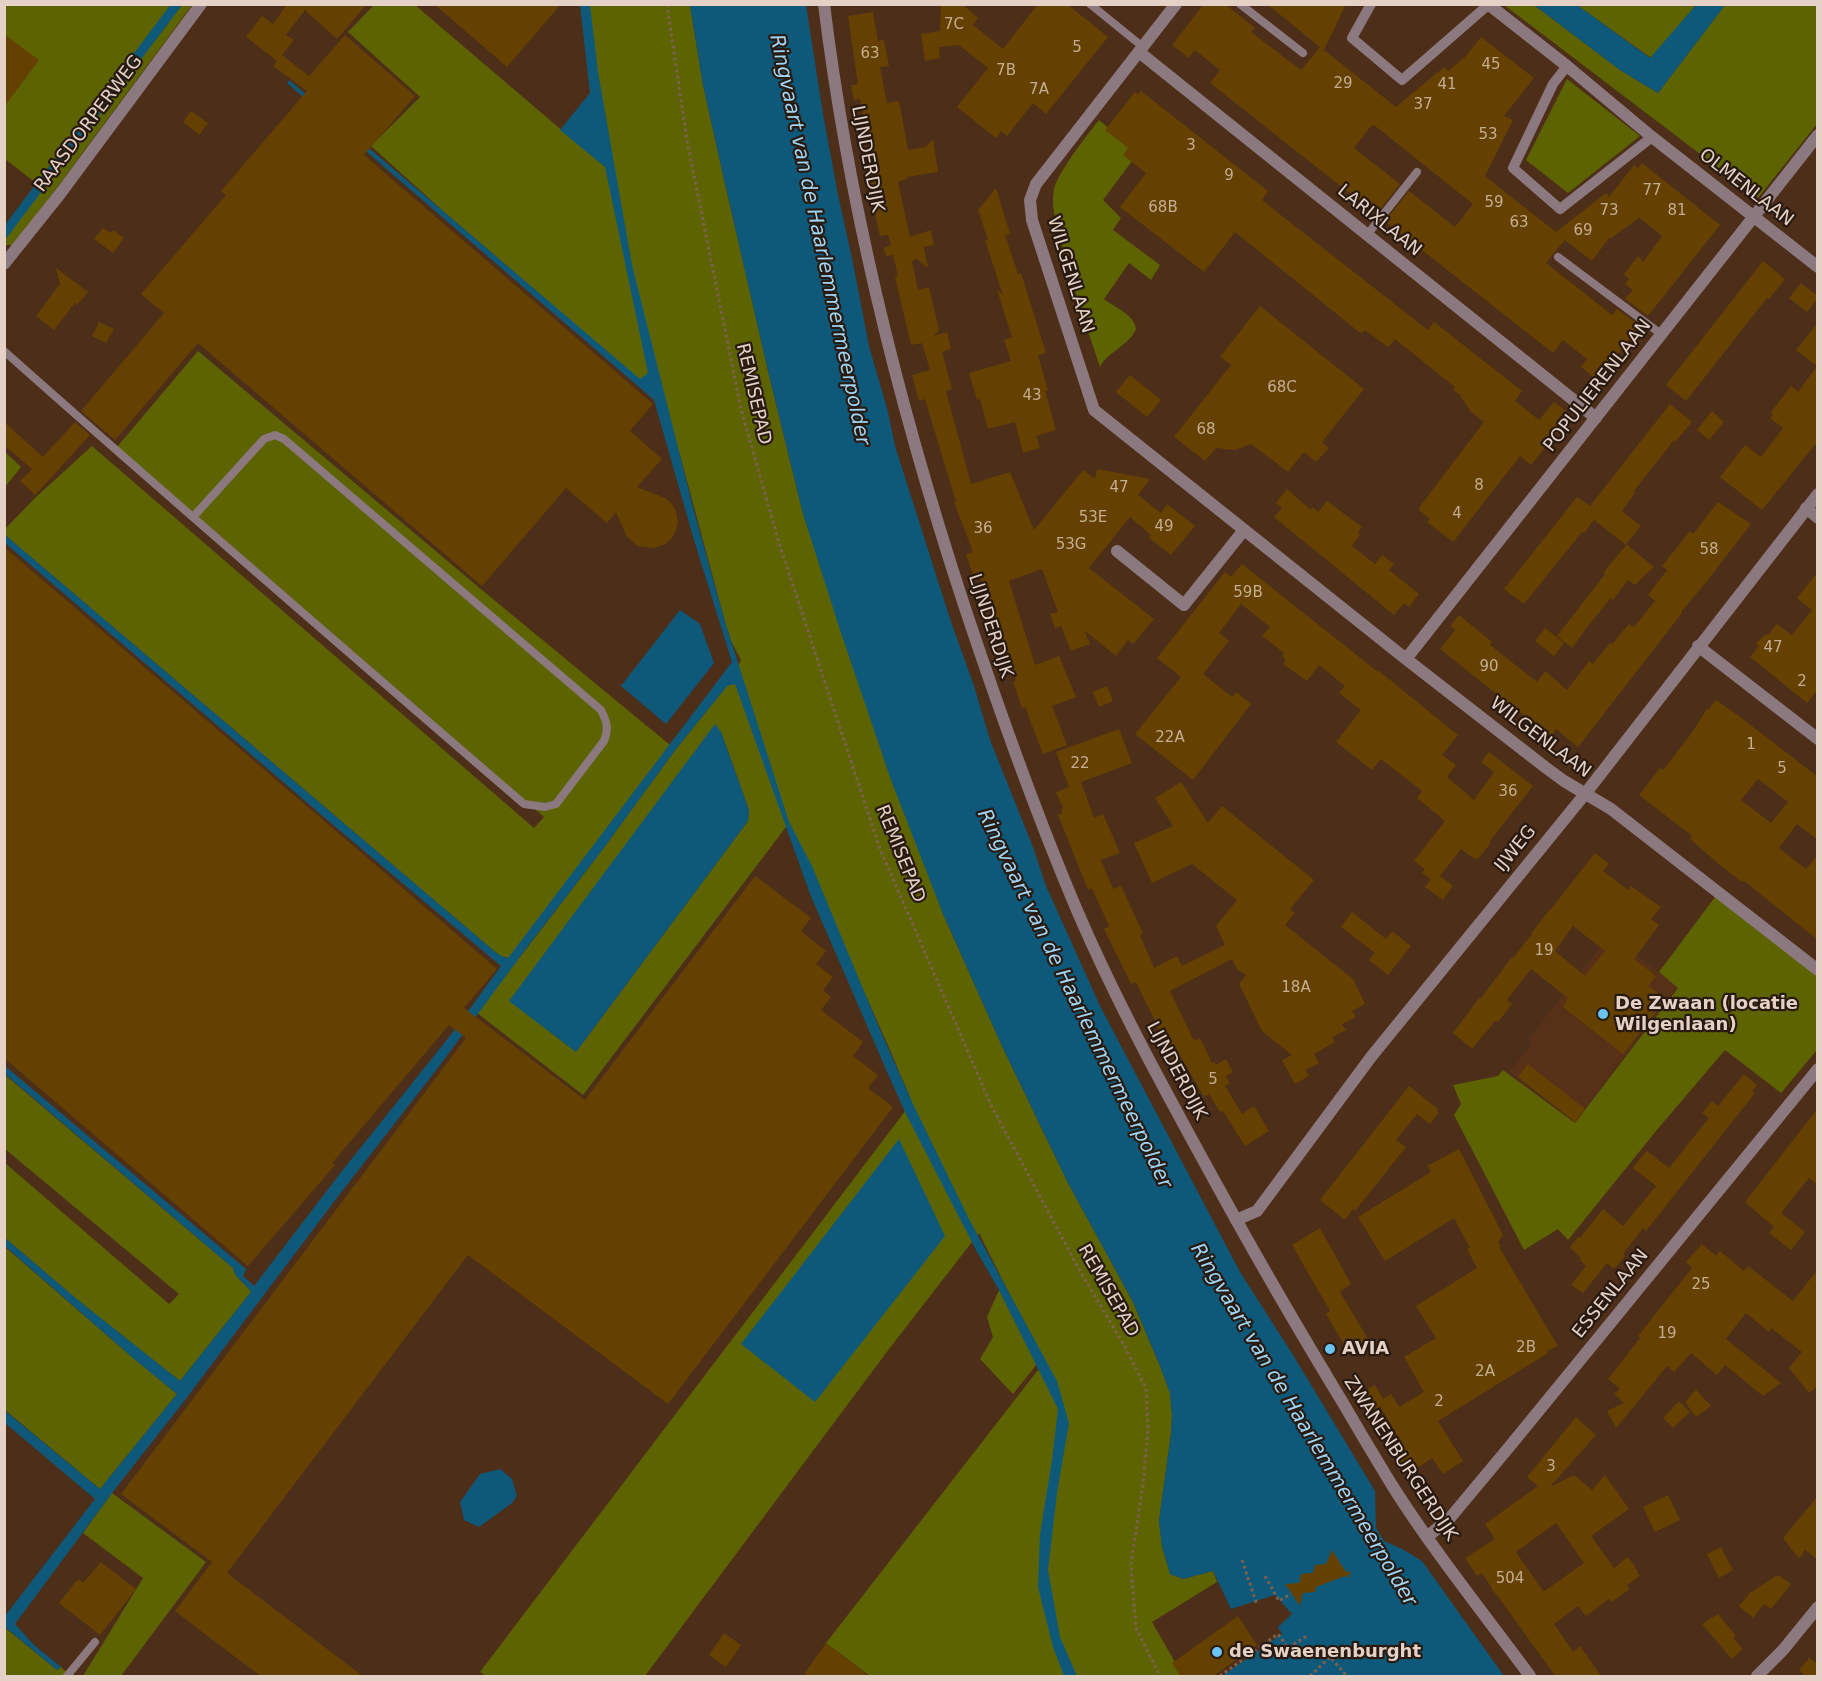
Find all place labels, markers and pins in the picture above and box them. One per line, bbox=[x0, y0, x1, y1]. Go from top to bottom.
place label: De Zwaan (locatie Wilgenlaan) bbox=[1615, 993, 1798, 1036]
marker: De Zwaan (locatie Wilgenlaan) bbox=[1596, 1007, 1610, 1021]
place label: AVIA bbox=[1342, 1338, 1389, 1360]
marker: AVIA bbox=[1323, 1342, 1337, 1356]
place label: de Swaenenburght bbox=[1229, 1641, 1421, 1663]
marker: de Swaenenburght bbox=[1210, 1645, 1224, 1659]

